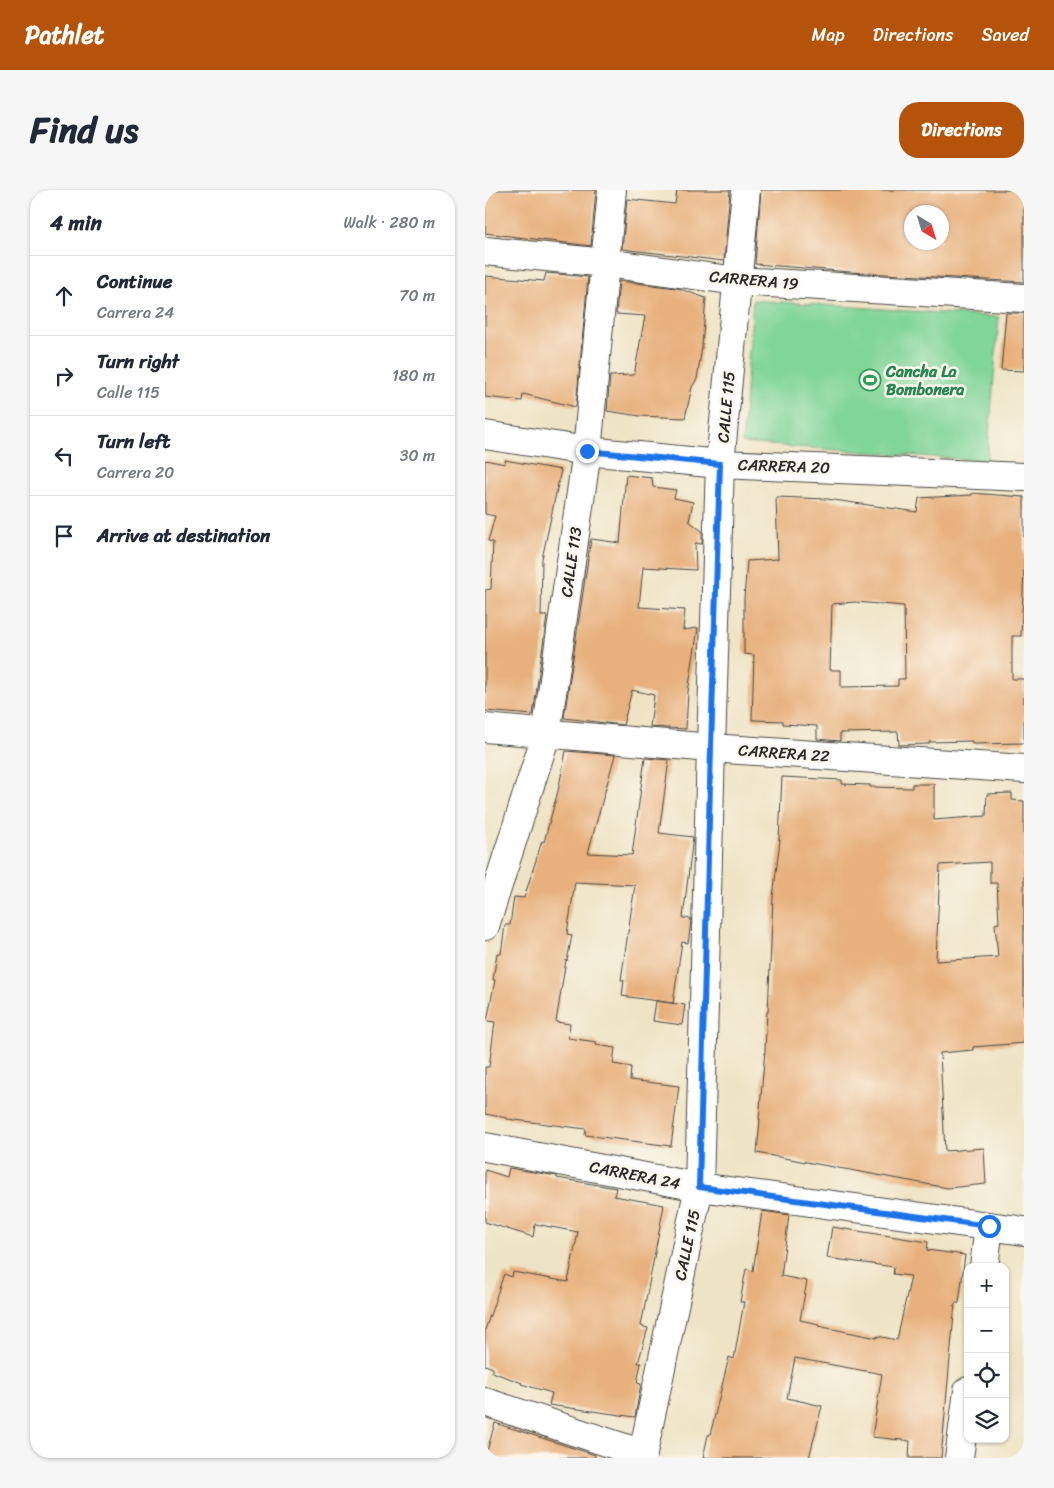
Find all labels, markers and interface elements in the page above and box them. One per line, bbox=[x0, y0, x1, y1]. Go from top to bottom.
text: Pathlet bbox=[25, 14, 104, 56]
text: Map bbox=[812, 19, 845, 51]
text: Directions bbox=[873, 19, 954, 51]
text: Saved bbox=[982, 19, 1029, 51]
text: Find us bbox=[30, 99, 138, 161]
button: Directions bbox=[899, 102, 1024, 158]
text: 4 min bbox=[50, 204, 102, 242]
north arrow bbox=[904, 205, 949, 250]
text: Walk · 280 m bbox=[344, 208, 435, 237]
street label: CARRERA 19 bbox=[708, 262, 800, 298]
text: Continue bbox=[97, 265, 173, 298]
text: 70 m bbox=[399, 281, 435, 310]
icon: ahead bbox=[50, 282, 78, 310]
text: Carrera 24 bbox=[97, 298, 174, 327]
text: Turn right bbox=[97, 345, 179, 378]
place label: Cancha La Bombonera bbox=[885, 357, 964, 404]
text: 180 m bbox=[392, 361, 435, 390]
icon: right bbox=[50, 362, 78, 390]
sports icon: Cancha La Bombonera bbox=[858, 368, 882, 392]
street label: CALLE 115 bbox=[708, 370, 744, 444]
text: Calle 115 bbox=[97, 378, 160, 407]
text: Turn left bbox=[97, 425, 170, 458]
route end bbox=[576, 440, 599, 463]
text: 30 m bbox=[400, 441, 435, 470]
icon: left bbox=[50, 442, 78, 470]
street label: CARRERA 20 bbox=[737, 450, 831, 482]
text: Carrera 20 bbox=[97, 458, 174, 487]
text: Arrive at destination bbox=[97, 519, 270, 552]
icon: arrive bbox=[50, 522, 78, 550]
street label: CALLE 113 bbox=[552, 525, 590, 599]
street label: CARRERA 22 bbox=[737, 735, 831, 771]
street label: CARRERA 24 bbox=[587, 1152, 683, 1198]
street label: CALLE 115 bbox=[665, 1207, 709, 1283]
route start bbox=[978, 1215, 1001, 1238]
map controls bbox=[964, 1263, 1009, 1443]
button: + bbox=[964, 1263, 1009, 1308]
button: − bbox=[964, 1308, 1009, 1353]
button: locate bbox=[964, 1353, 1009, 1398]
button: layers bbox=[964, 1398, 1009, 1443]

